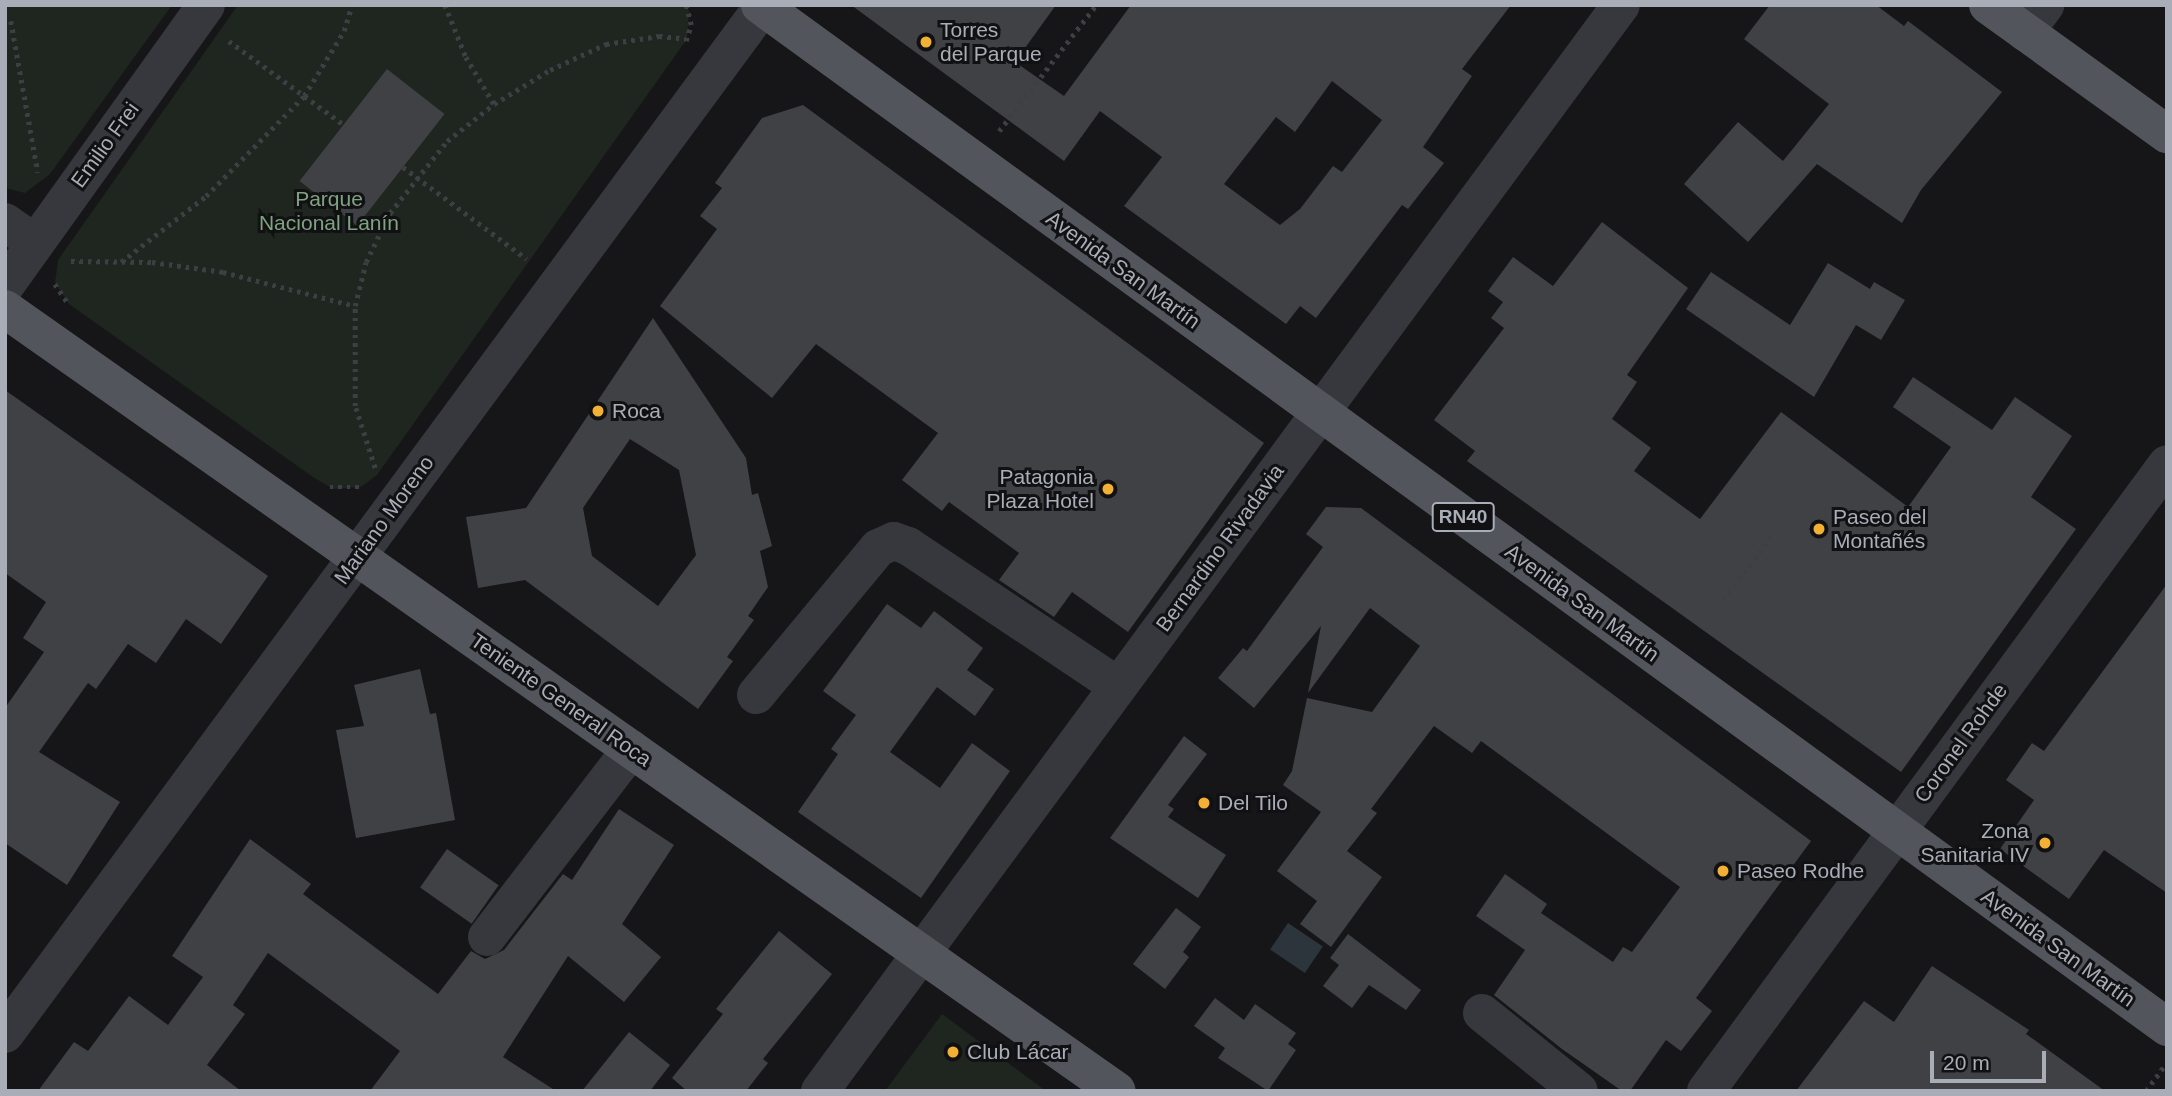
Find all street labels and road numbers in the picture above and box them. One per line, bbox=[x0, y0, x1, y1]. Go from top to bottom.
street label: Emilio Frei bbox=[66, 97, 144, 193]
street label: Avenida San Martín bbox=[1041, 206, 1205, 334]
street label: Mariano Moreno bbox=[329, 451, 439, 589]
street label: Bernardino Rivadavia bbox=[1151, 459, 1289, 637]
road number: RN40 bbox=[1432, 502, 1494, 532]
street label: Avenida San Martín bbox=[1500, 539, 1664, 667]
street label: Teniente General Roca bbox=[466, 628, 656, 772]
street label: Coronel Rohde bbox=[1909, 678, 2013, 808]
street label: Avenida San Martín bbox=[1976, 884, 2140, 1012]

